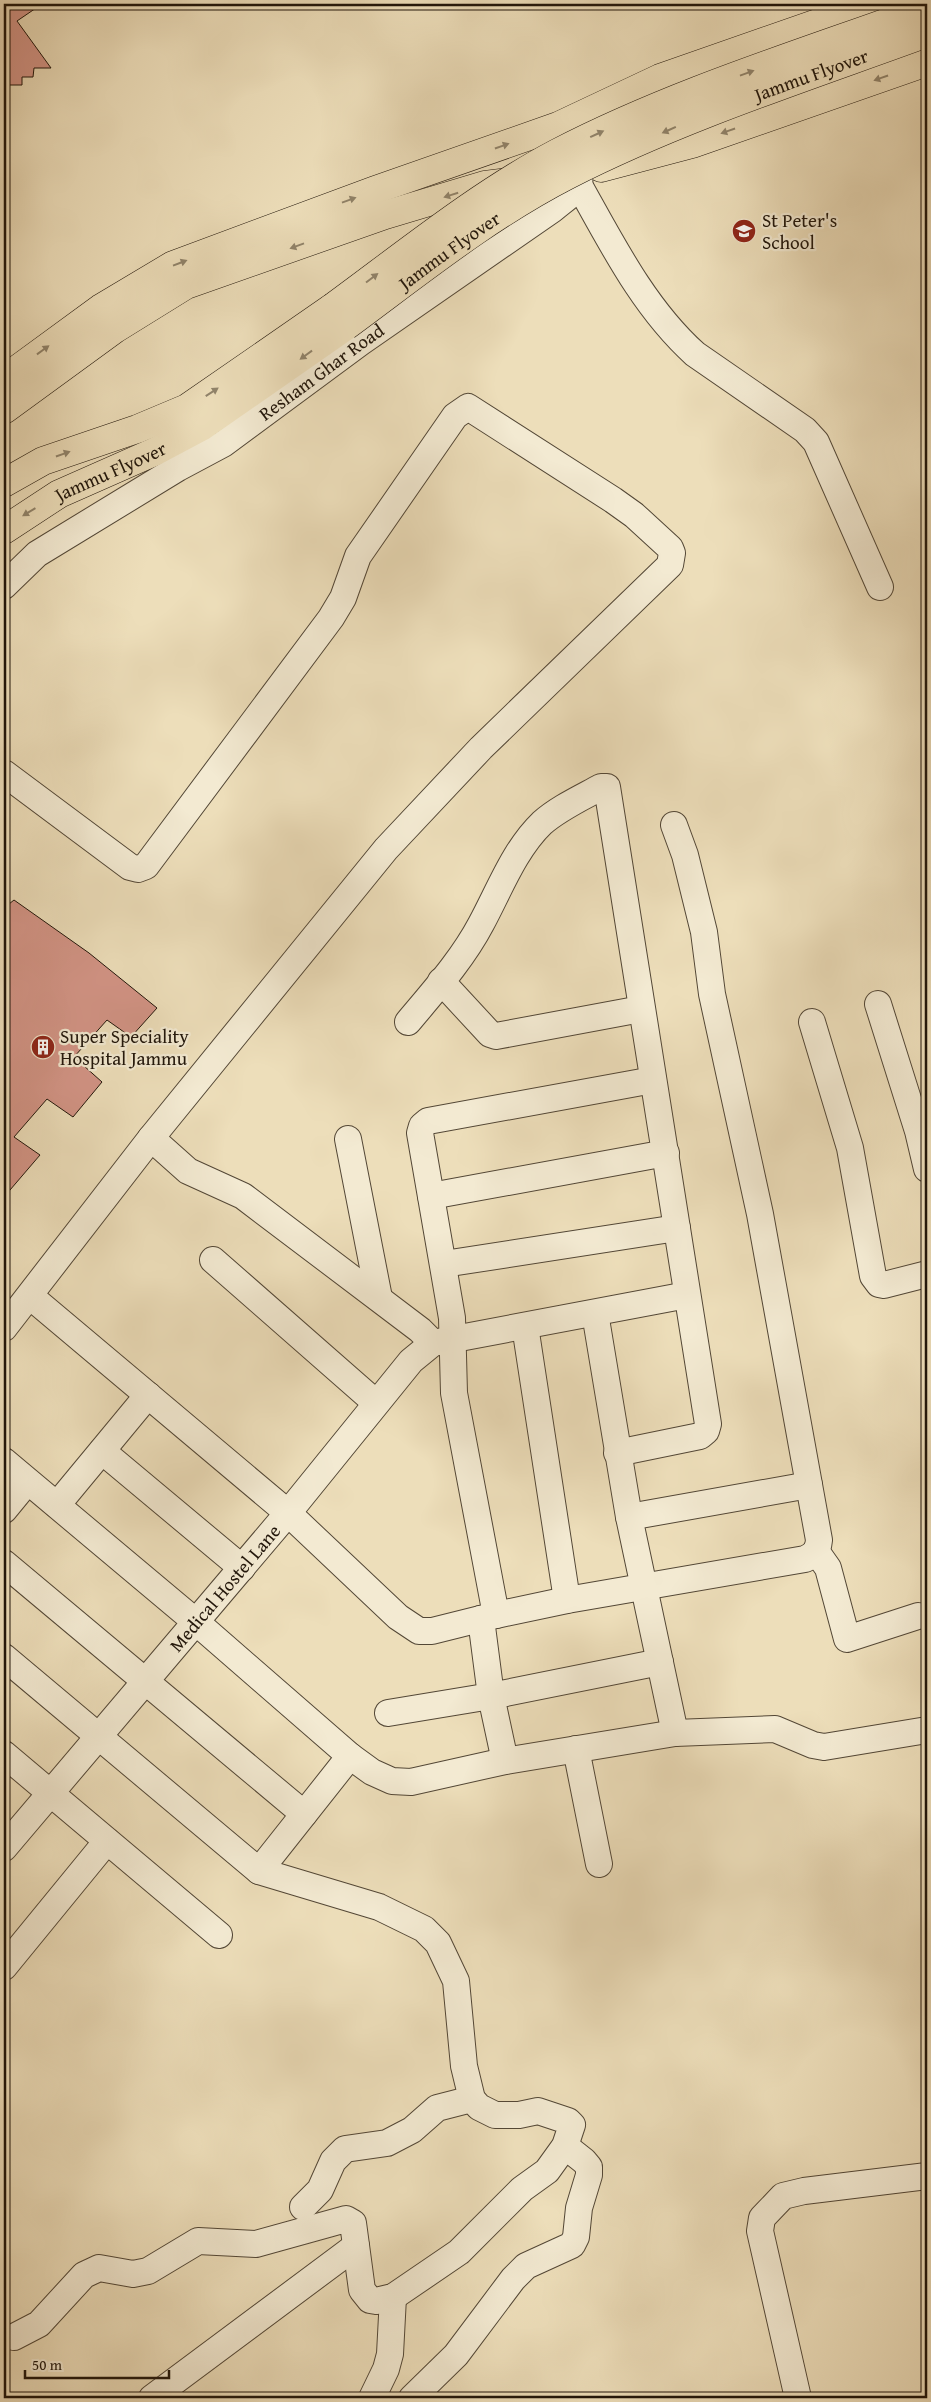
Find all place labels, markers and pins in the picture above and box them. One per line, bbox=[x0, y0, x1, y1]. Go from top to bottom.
place label: St Peter's School bbox=[762, 206, 837, 256]
school or university icon: St Peter's School bbox=[731, 218, 757, 244]
place label: Super Speciality Hospital Jammu bbox=[60, 1022, 189, 1072]
building icon: Super Speciality Hospital Jammu bbox=[30, 1034, 56, 1060]

